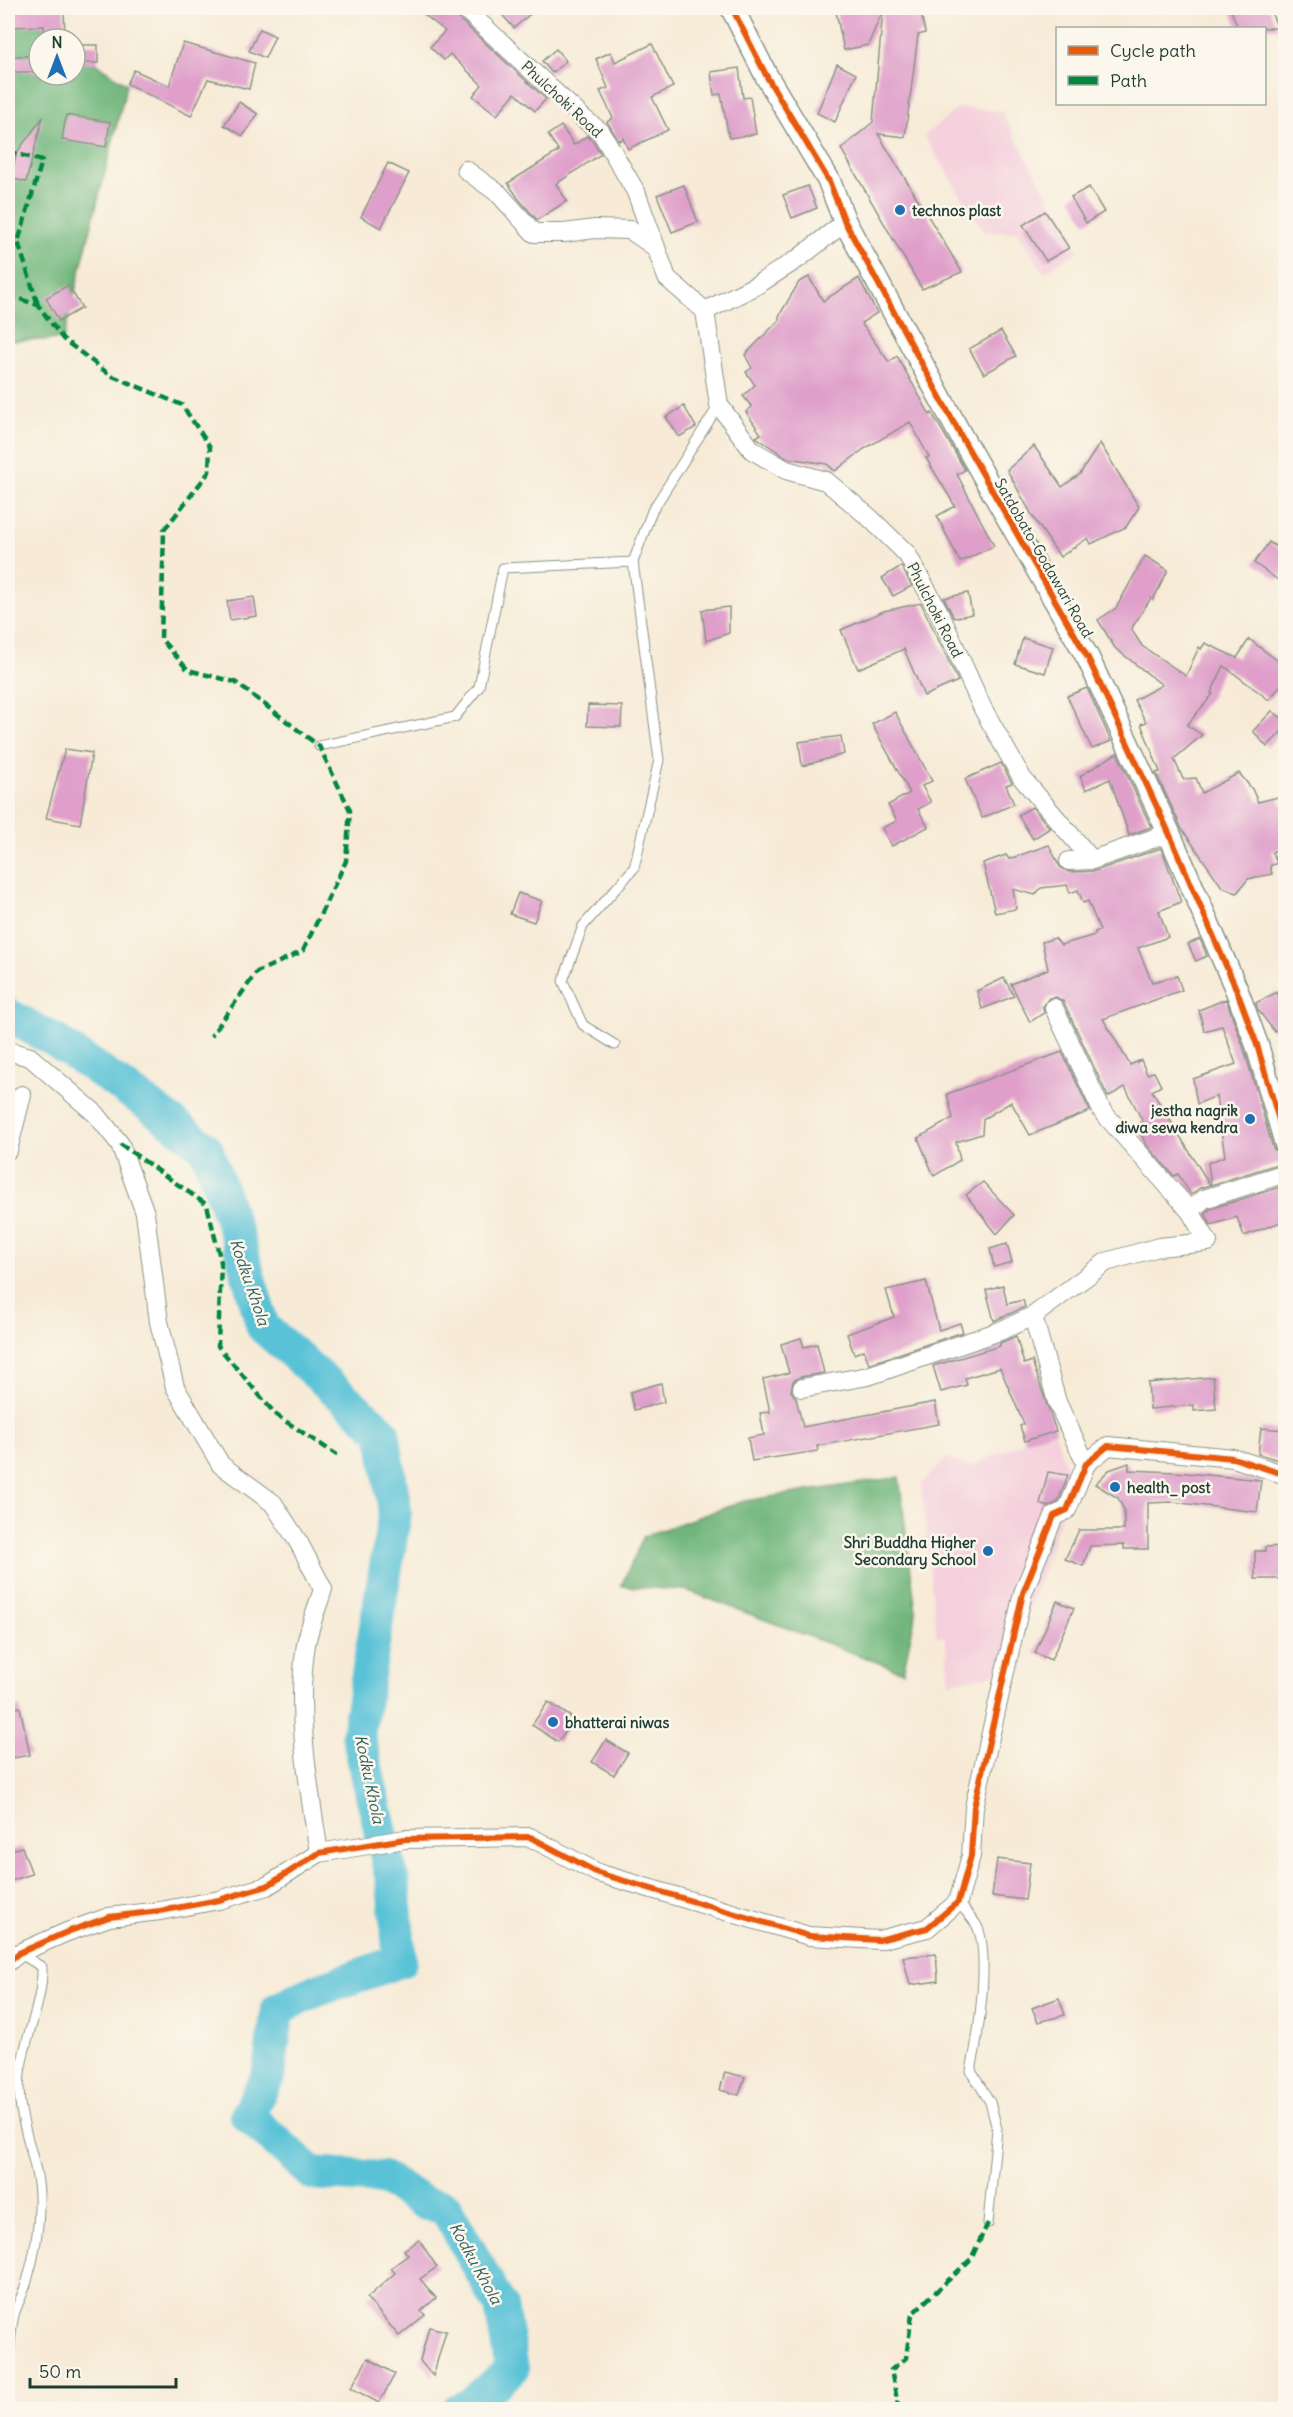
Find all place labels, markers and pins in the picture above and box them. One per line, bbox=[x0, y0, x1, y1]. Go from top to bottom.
place label: technos plast bbox=[912, 201, 1002, 221]
marker: technos plast bbox=[893, 203, 907, 217]
place label: jestha nagrik diwa sewa kendra bbox=[1115, 1101, 1238, 1137]
marker: jestha nagrik diwa sewa kendra bbox=[1243, 1112, 1257, 1126]
place label: health_ post bbox=[1127, 1478, 1211, 1498]
marker: health_ post bbox=[1108, 1480, 1122, 1494]
place label: Shri Buddha Higher Secondary School bbox=[844, 1533, 977, 1570]
marker: Shri Buddha Higher Secondary School bbox=[981, 1544, 995, 1558]
place label: bhatterai niwas bbox=[565, 1713, 669, 1732]
marker: bhatterai niwas bbox=[546, 1715, 560, 1729]

